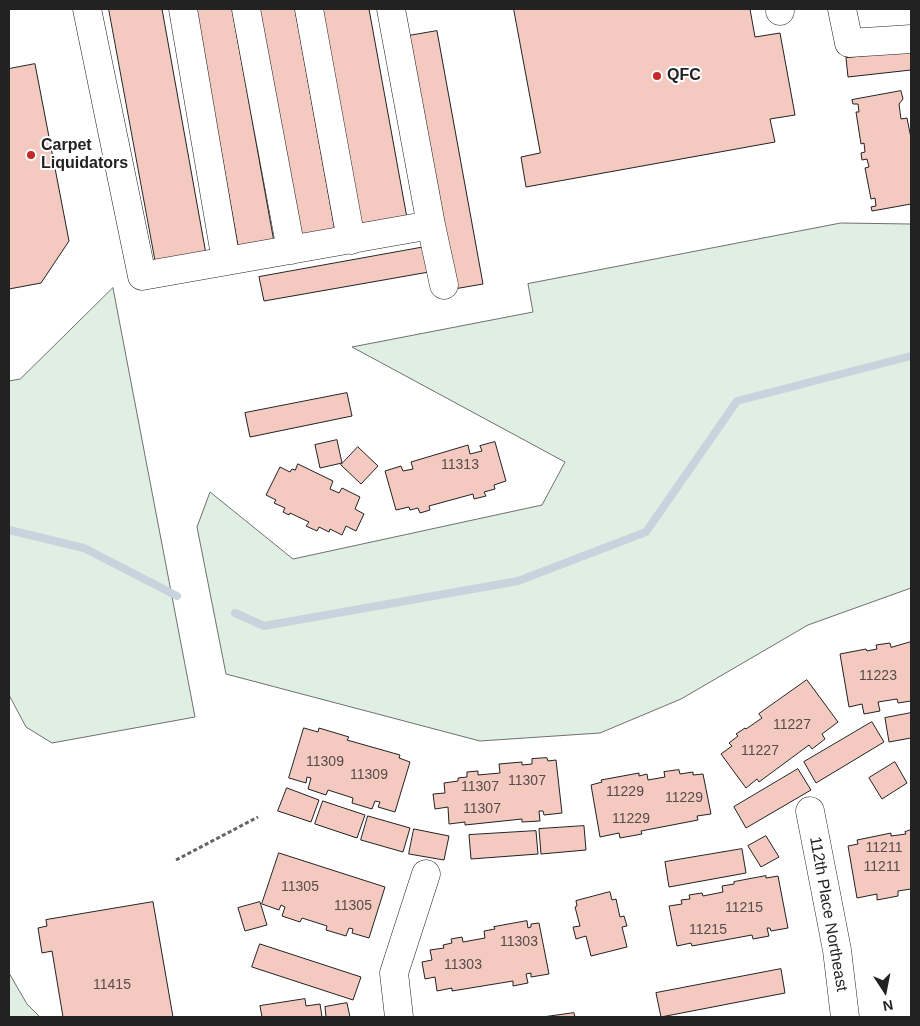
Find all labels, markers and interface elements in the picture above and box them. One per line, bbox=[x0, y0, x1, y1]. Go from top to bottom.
place label: QFC bbox=[667, 66, 701, 86]
marker: QFC bbox=[651, 70, 663, 82]
place label: Carpet Liquidators bbox=[41, 136, 128, 174]
marker: Carpet Liquidators bbox=[25, 149, 37, 161]
house number: 11313 bbox=[441, 457, 479, 473]
house number: 11223 bbox=[859, 668, 897, 684]
house number: 11227 bbox=[773, 717, 811, 733]
house number: 11227 bbox=[741, 743, 779, 759]
house number: 11309 bbox=[306, 754, 344, 770]
house number: 11309 bbox=[350, 767, 388, 783]
house number: 11307 bbox=[508, 773, 546, 789]
house number: 11307 bbox=[461, 779, 499, 795]
house number: 11229 bbox=[606, 784, 644, 800]
house number: 11229 bbox=[665, 790, 703, 806]
house number: 11307 bbox=[463, 801, 501, 817]
house number: 11229 bbox=[612, 811, 650, 827]
street label: 112th Place Northeast bbox=[805, 835, 851, 993]
house number: 11211 bbox=[866, 840, 902, 856]
house number: 11211 bbox=[864, 859, 900, 875]
house number: 11305 bbox=[281, 879, 319, 895]
house number: 11305 bbox=[334, 898, 372, 914]
house number: 11215 bbox=[725, 900, 763, 916]
house number: 11215 bbox=[689, 922, 727, 938]
house number: 11303 bbox=[500, 934, 538, 950]
house number: 11303 bbox=[444, 957, 482, 973]
north arrow bbox=[860, 966, 910, 1016]
house number: 11415 bbox=[93, 977, 131, 993]
text: N bbox=[881, 997, 894, 1015]

